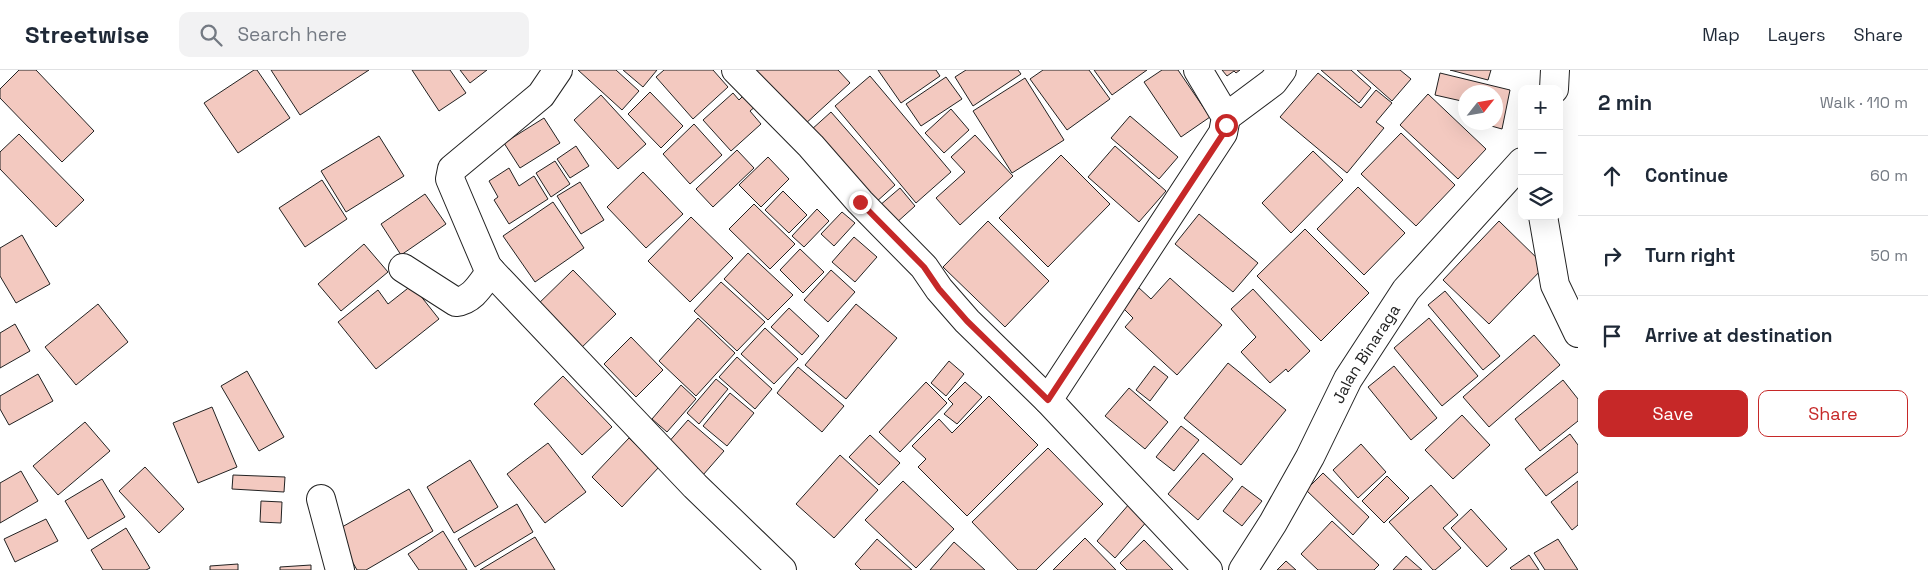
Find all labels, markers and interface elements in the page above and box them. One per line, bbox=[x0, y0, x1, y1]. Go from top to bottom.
search box bbox=[179, 12, 529, 57]
text: Streetwise bbox=[25, 19, 149, 50]
icon: search bbox=[197, 21, 225, 49]
text: Search here bbox=[237, 22, 347, 47]
text: Map bbox=[1702, 23, 1740, 46]
text: Layers bbox=[1768, 23, 1825, 46]
text: Share bbox=[1853, 23, 1903, 46]
north arrow bbox=[1458, 85, 1503, 130]
map controls bbox=[1518, 85, 1563, 220]
button: + bbox=[1518, 85, 1563, 130]
text: 2 min bbox=[1598, 89, 1652, 116]
text: Walk · 110 m bbox=[1820, 92, 1908, 113]
route start bbox=[1215, 114, 1238, 137]
button: − bbox=[1518, 130, 1563, 175]
icon: ahead bbox=[1598, 162, 1626, 190]
text: Continue bbox=[1645, 163, 1728, 188]
text: 60 m bbox=[1870, 165, 1908, 186]
button: layers bbox=[1518, 175, 1563, 220]
route end bbox=[849, 191, 872, 214]
icon: right bbox=[1598, 242, 1626, 270]
text: Turn right bbox=[1645, 243, 1735, 268]
text: 50 m bbox=[1870, 245, 1908, 266]
street label: Jalan Binaraga bbox=[1327, 300, 1405, 407]
icon: arrive bbox=[1598, 322, 1626, 350]
text: Arrive at destination bbox=[1645, 323, 1833, 348]
button: Save bbox=[1598, 390, 1748, 437]
button: Share bbox=[1758, 390, 1908, 437]

